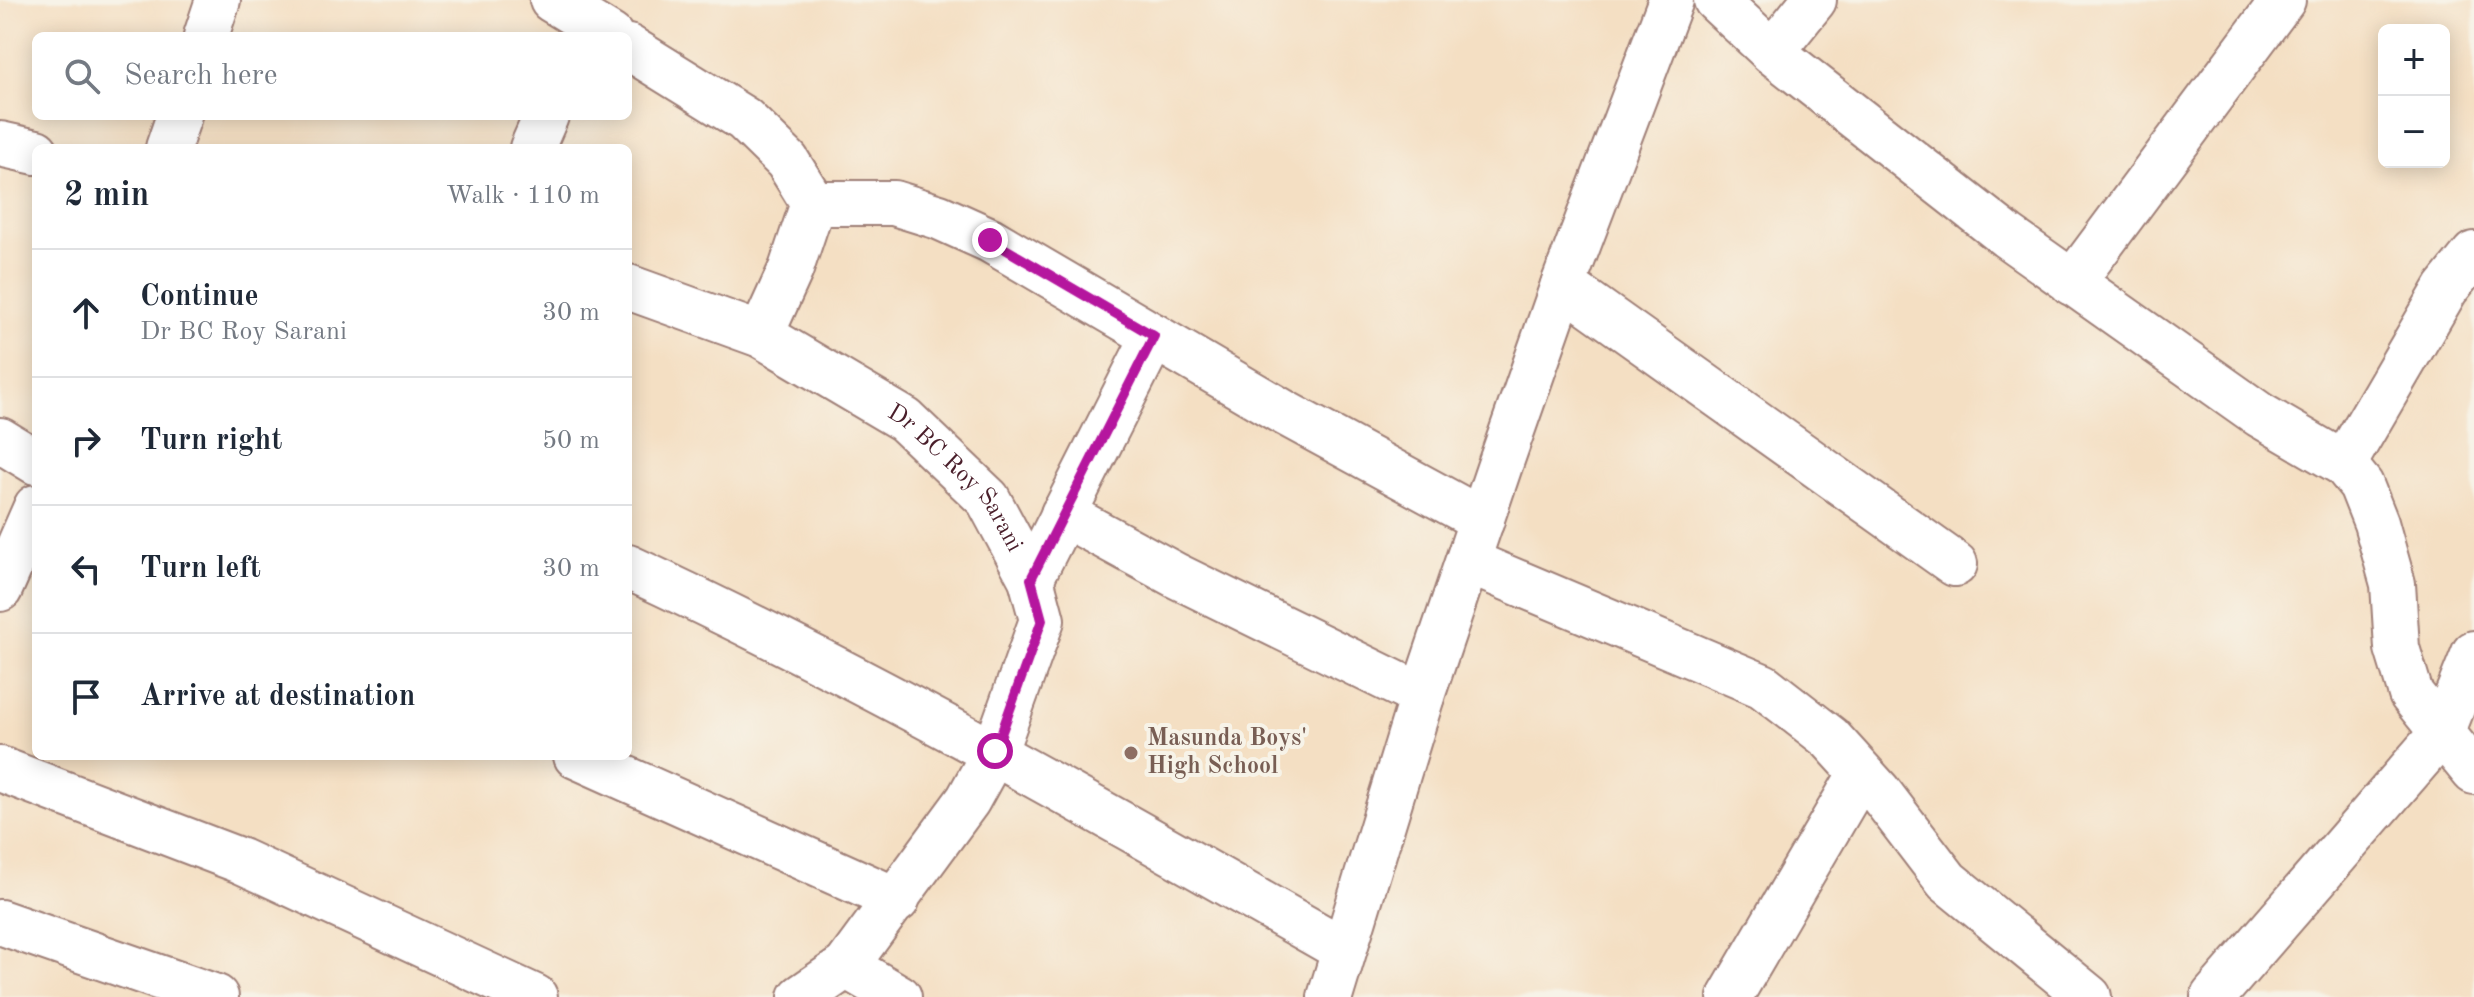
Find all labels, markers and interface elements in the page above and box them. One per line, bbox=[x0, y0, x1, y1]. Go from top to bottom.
map controls bbox=[2378, 24, 2450, 168]
button: + bbox=[2378, 24, 2450, 96]
search box bbox=[32, 32, 632, 120]
icon: search bbox=[60, 54, 104, 98]
text: Search here bbox=[124, 61, 278, 91]
button: − bbox=[2378, 96, 2450, 168]
text: 2 min bbox=[64, 179, 149, 213]
text: Walk · 110 m bbox=[446, 183, 600, 209]
route end bbox=[972, 222, 1008, 258]
text: Continue bbox=[140, 282, 259, 312]
icon: ahead bbox=[64, 291, 108, 335]
text: 30 m bbox=[542, 300, 600, 326]
text: Dr BC Roy Sarani bbox=[140, 319, 347, 345]
street label: Dr BC Roy Sarani bbox=[883, 400, 1026, 556]
icon: right bbox=[64, 419, 108, 463]
text: Turn right bbox=[140, 426, 282, 456]
text: 50 m bbox=[542, 428, 600, 454]
icon: left bbox=[64, 547, 108, 591]
text: Turn left bbox=[140, 554, 261, 584]
text: 30 m bbox=[542, 556, 600, 582]
icon: arrive bbox=[64, 675, 108, 719]
text: Arrive at destination bbox=[140, 682, 415, 712]
place label: Masunda Boys' High School bbox=[1147, 727, 1307, 779]
route start bbox=[977, 733, 1013, 769]
marker: Masunda Boys' High School bbox=[1122, 744, 1140, 762]

